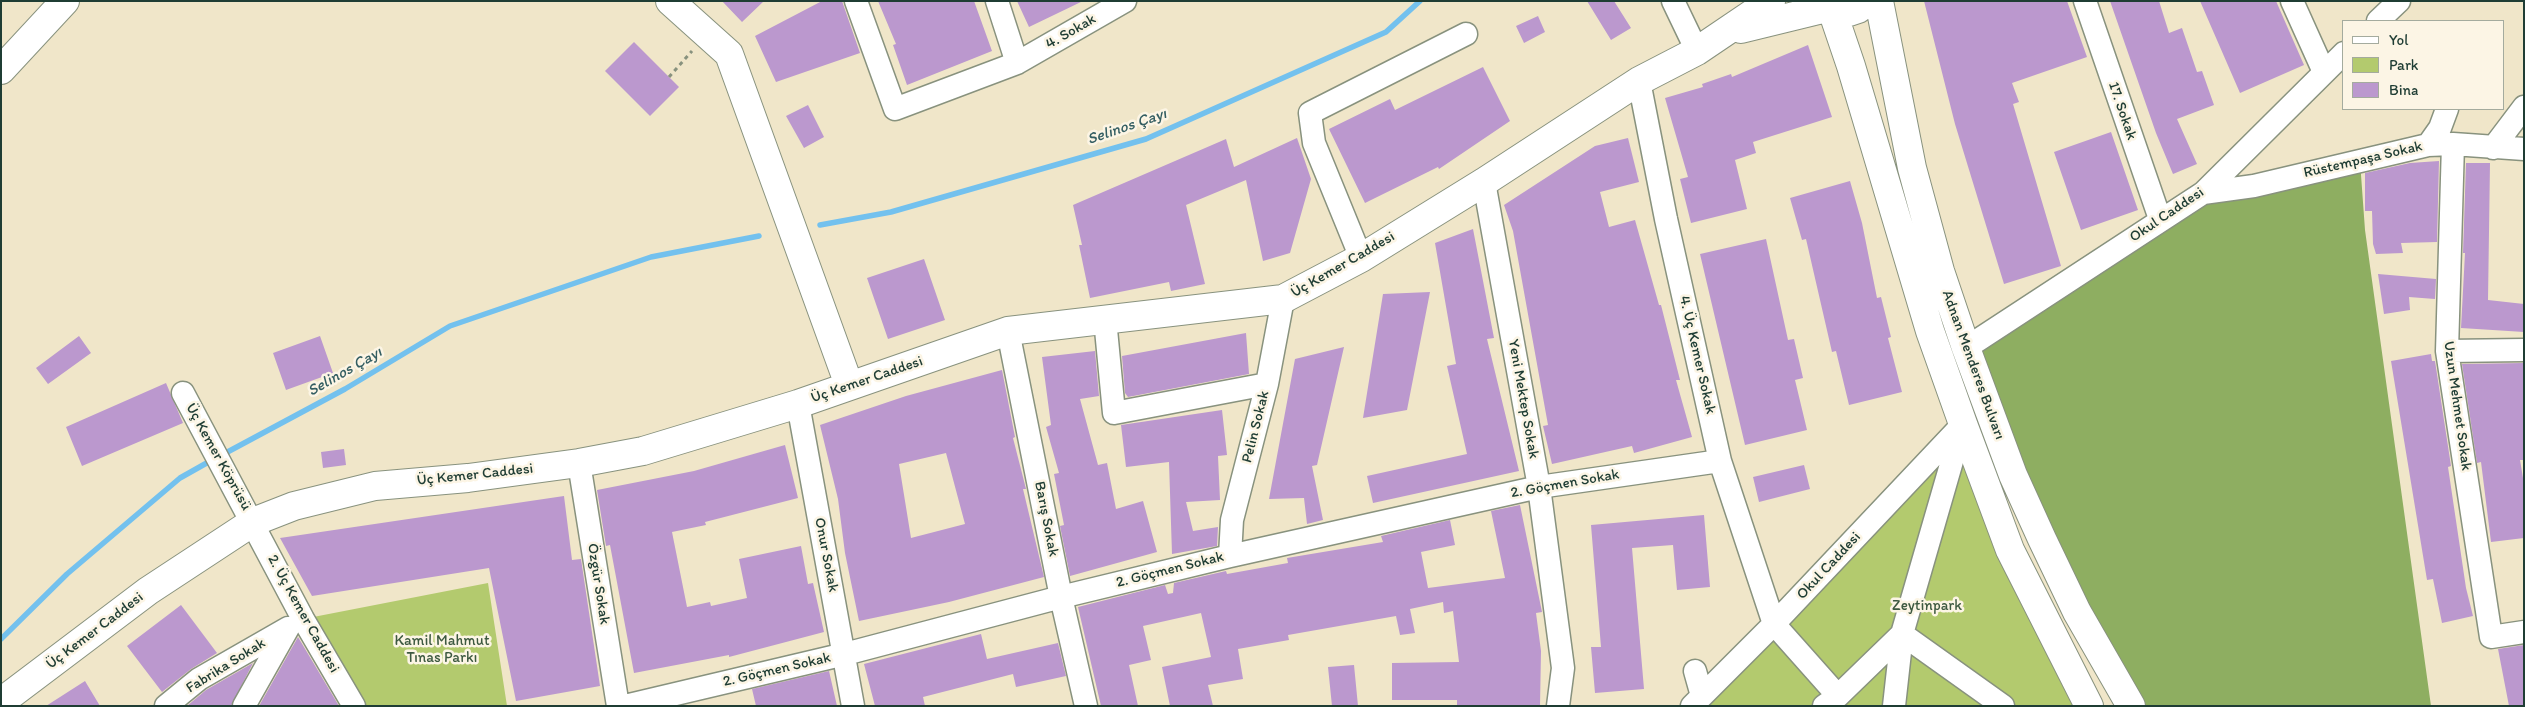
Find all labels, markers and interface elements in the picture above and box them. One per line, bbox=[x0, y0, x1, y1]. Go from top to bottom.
street label: 4. Sokak bbox=[1043, 10, 1099, 54]
legend bbox=[2342, 20, 2505, 110]
text: Yol bbox=[2389, 31, 2408, 49]
text: Park bbox=[2389, 56, 2419, 74]
street label: 17. Sokak bbox=[2104, 80, 2140, 142]
text: Bina bbox=[2389, 81, 2418, 99]
water label: Selinos Çayı bbox=[1085, 104, 1169, 150]
street label: Rüstempaşa Sokak bbox=[2302, 138, 2424, 182]
street label: Okul Caddesi bbox=[2126, 183, 2208, 247]
street label: Üç Kemer Caddesi bbox=[1288, 228, 1398, 302]
street label: Adnan Menderes Bulvarı bbox=[1938, 288, 2008, 442]
street label: 4. Üç Kemer Sokak bbox=[1675, 294, 1719, 416]
street label: Yeni Mektep Sokak bbox=[1504, 338, 1542, 460]
street label: Uzun Mehmet Sokak bbox=[2439, 340, 2475, 472]
water label: Selinos Çayı bbox=[304, 343, 386, 401]
street label: Üç Kemer Caddesi bbox=[809, 352, 925, 408]
street label: Pelin Sokak bbox=[1238, 389, 1274, 465]
street label: Üç Kemer Köprüsü bbox=[181, 400, 255, 514]
street label: Üç Kemer Caddesi bbox=[416, 460, 534, 490]
street label: 2. Göçmen Sokak bbox=[1509, 466, 1621, 502]
street label: Barış Sokak bbox=[1030, 480, 1062, 558]
street label: Onur Sokak bbox=[810, 516, 842, 594]
street label: Okul Caddesi bbox=[1793, 528, 1865, 604]
street label: Özgür Sokak bbox=[583, 542, 613, 626]
street label: 2. Göçmen Sokak bbox=[1114, 548, 1226, 592]
street label: 2. Üç Kemer Caddesi bbox=[263, 552, 343, 676]
street label: Üç Kemer Caddesi bbox=[43, 589, 147, 673]
park label: Zeytinpark bbox=[1892, 597, 1962, 615]
park label: Kamil Mahmut Tınas Parkı bbox=[394, 632, 490, 667]
street label: Fabrika Sokak bbox=[183, 634, 269, 698]
street label: 2. Göçmen Sokak bbox=[721, 649, 833, 691]

